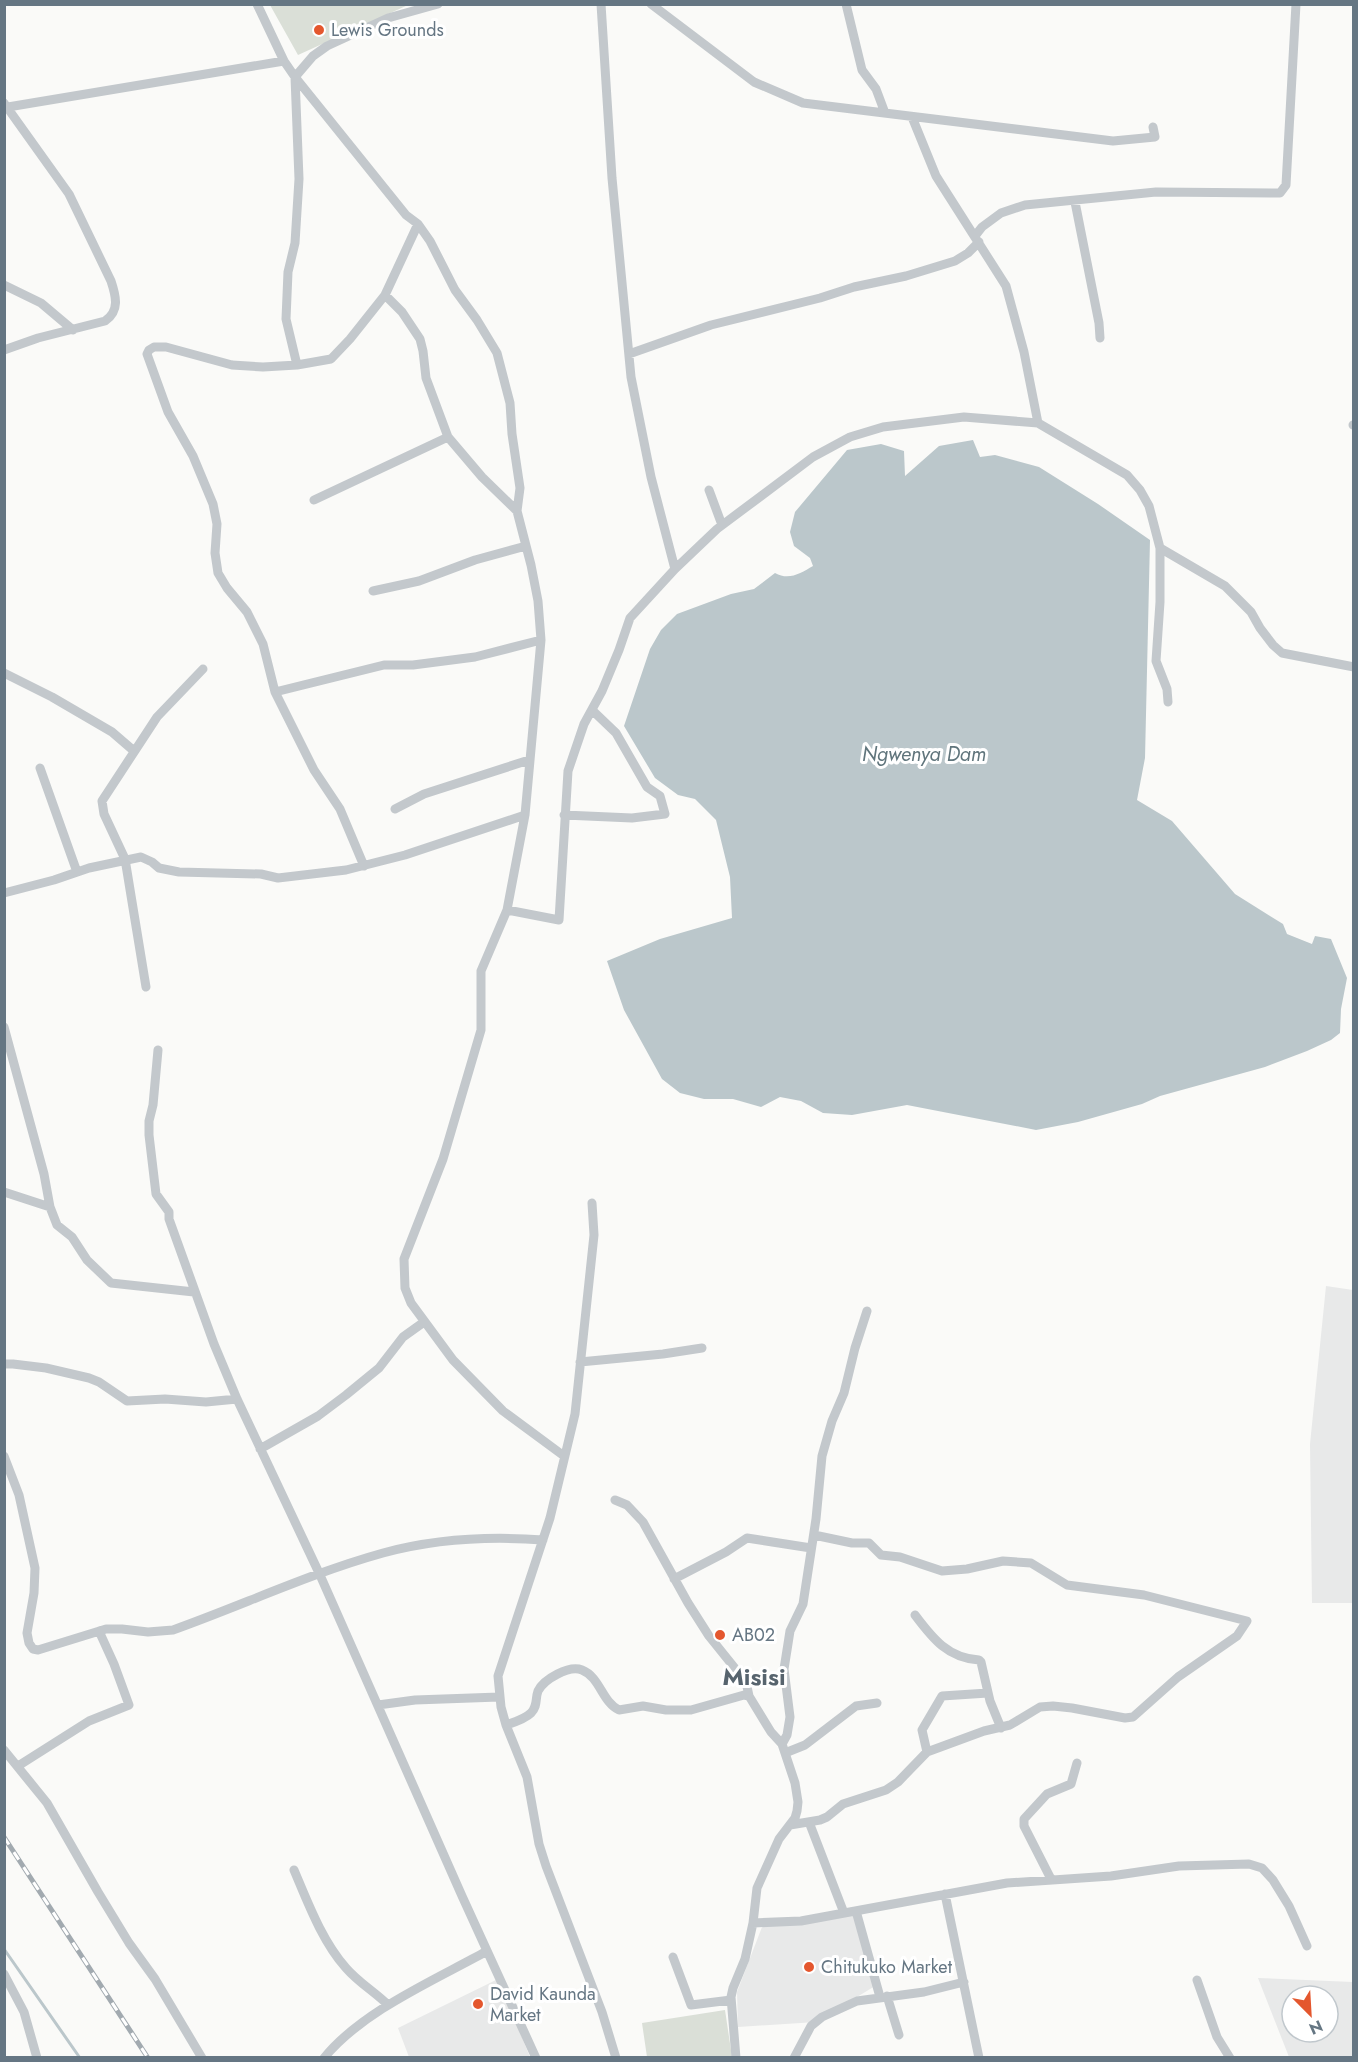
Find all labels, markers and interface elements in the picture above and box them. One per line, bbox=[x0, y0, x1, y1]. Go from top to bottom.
place label: Lewis Grounds bbox=[331, 17, 444, 43]
marker: Lewis Grounds bbox=[312, 23, 326, 37]
water label: Ngwenya Dam bbox=[862, 740, 986, 769]
place label: AB02 bbox=[732, 1622, 775, 1648]
marker: AB02 bbox=[713, 1628, 727, 1642]
district label: Misisi bbox=[722, 1659, 786, 1694]
place label: Chitukuko Market bbox=[821, 1954, 953, 1980]
marker: Chitukuko Market bbox=[802, 1960, 816, 1974]
place label: David Kaunda Market bbox=[490, 1981, 596, 2028]
north arrow bbox=[1280, 1984, 1340, 2044]
marker: David Kaunda Market bbox=[471, 1997, 485, 2011]
text: N bbox=[1305, 2014, 1326, 2040]

